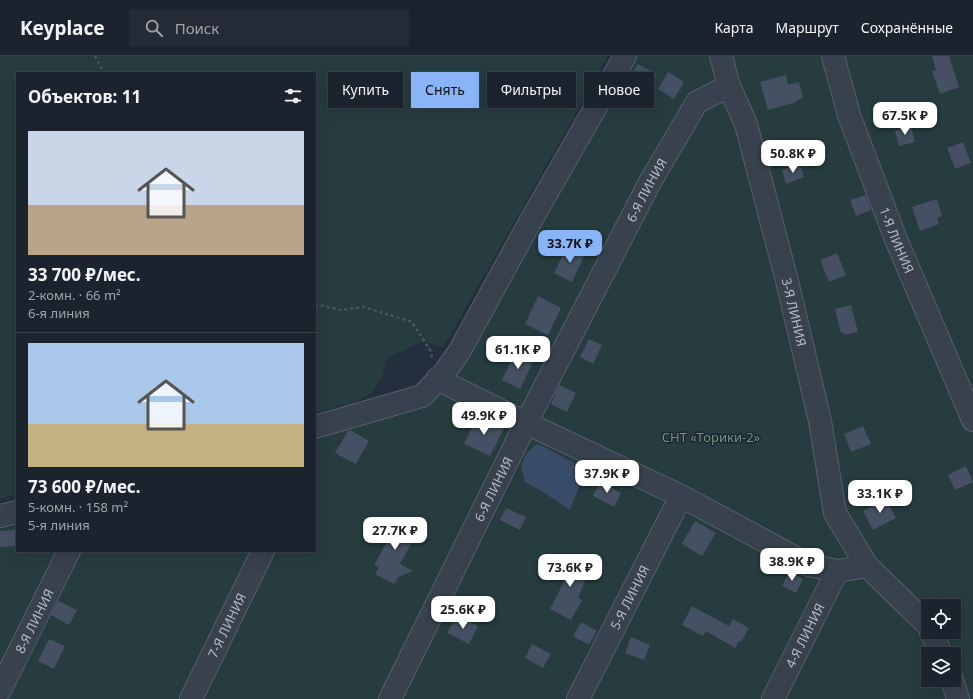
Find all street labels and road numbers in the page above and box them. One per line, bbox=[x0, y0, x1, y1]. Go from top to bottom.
street label: 6-Я ЛИНИЯ bbox=[622, 155, 671, 225]
street label: 1-Я ЛИНИЯ bbox=[875, 204, 918, 276]
street label: 3-Я ЛИНИЯ bbox=[778, 276, 811, 348]
street label: 6-Я ЛИНИЯ bbox=[470, 454, 517, 524]
street label: 5-Я ЛИНИЯ bbox=[606, 562, 653, 633]
street label: 8-Я ЛИНИЯ bbox=[11, 586, 58, 656]
street label: 7-Я ЛИНИЯ bbox=[203, 590, 250, 661]
street label: 4-Я ЛИНИЯ bbox=[781, 600, 828, 671]

